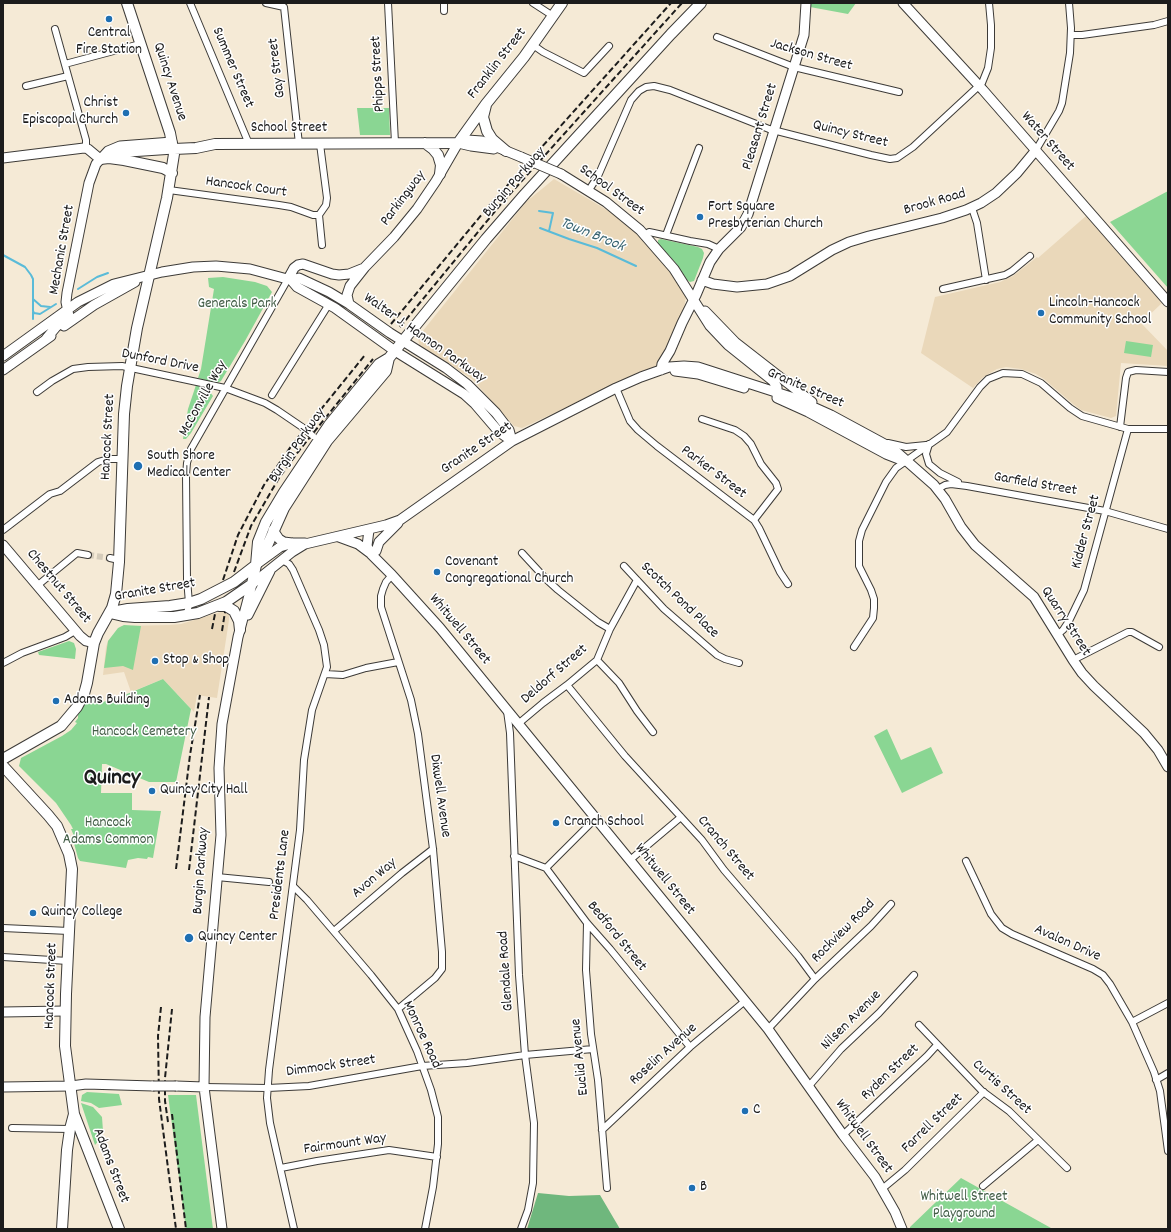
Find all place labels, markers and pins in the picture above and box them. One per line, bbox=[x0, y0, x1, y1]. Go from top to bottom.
marker: Central Fire Station bbox=[104, 14, 114, 24]
place label: Central Fire Station bbox=[76, 25, 142, 60]
place label: Christ Episcopal Church bbox=[22, 95, 118, 130]
marker: Christ Episcopal Church bbox=[121, 108, 131, 118]
place label: Fort Square Presbyterian Church bbox=[708, 199, 823, 234]
marker: Fort Square Presbyterian Church bbox=[695, 212, 705, 222]
place label: Lincoln-Hancock Community School bbox=[1049, 295, 1151, 330]
marker: Lincoln-Hancock Community School bbox=[1036, 308, 1046, 318]
place label: South Shore Medical Center bbox=[147, 448, 231, 483]
marker: South Shore Medical Center bbox=[132, 460, 144, 472]
place label: Covenant Congregational Church bbox=[445, 554, 573, 589]
marker: Covenant Congregational Church bbox=[432, 567, 442, 577]
place label: Stop & Shop bbox=[163, 652, 229, 670]
marker: Stop & Shop bbox=[150, 656, 160, 666]
place label: Adams Building bbox=[64, 692, 149, 710]
marker: Adams Building bbox=[51, 696, 61, 706]
place label: Quincy City Hall bbox=[160, 782, 247, 800]
marker: Quincy City Hall bbox=[147, 786, 157, 796]
place label: Cranch School bbox=[564, 814, 644, 832]
marker: Cranch School bbox=[551, 818, 561, 828]
place label: Quincy College bbox=[41, 904, 122, 922]
marker: Quincy College bbox=[28, 908, 38, 918]
place label: Quincy Center bbox=[198, 929, 277, 947]
marker: Quincy Center bbox=[183, 932, 195, 944]
place label: C bbox=[753, 1102, 760, 1120]
marker: C bbox=[740, 1106, 750, 1116]
place label: B bbox=[700, 1179, 707, 1197]
marker: B bbox=[687, 1183, 697, 1193]

